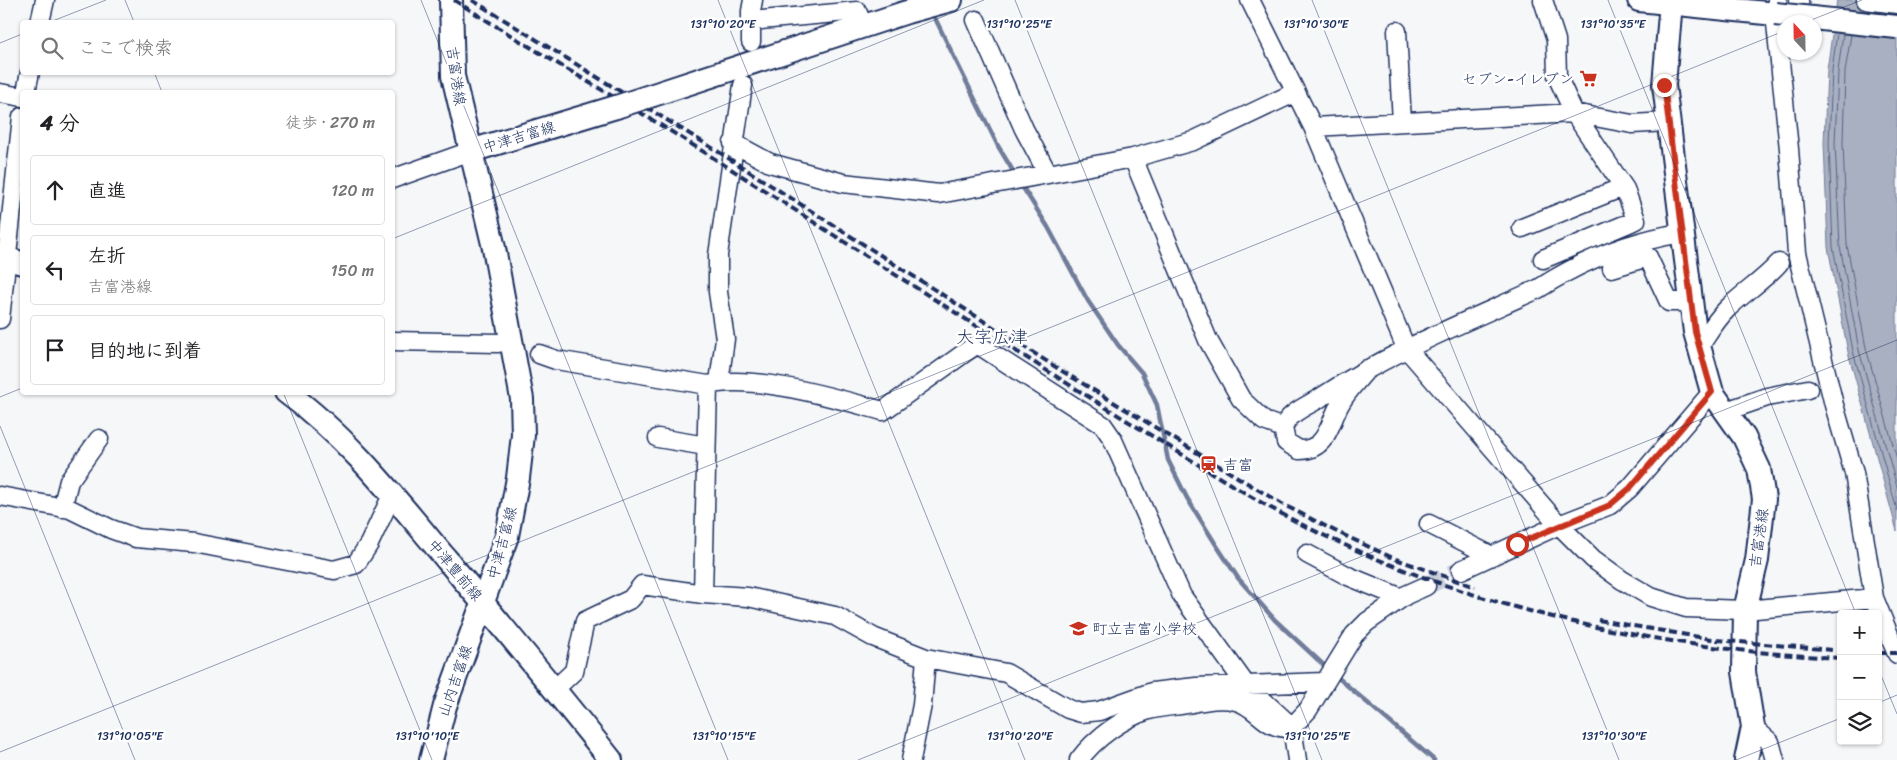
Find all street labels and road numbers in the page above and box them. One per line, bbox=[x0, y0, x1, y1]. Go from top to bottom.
street label: 吉富港線 bbox=[439, 44, 473, 108]
street label: 中津吉富線 bbox=[479, 114, 559, 160]
street label: 中津吉富線 bbox=[480, 503, 524, 583]
street label: 吉富港線 bbox=[1742, 506, 1776, 570]
street label: 中津豊前線 bbox=[421, 533, 489, 607]
street label: 山内吉富線 bbox=[430, 641, 480, 721]

